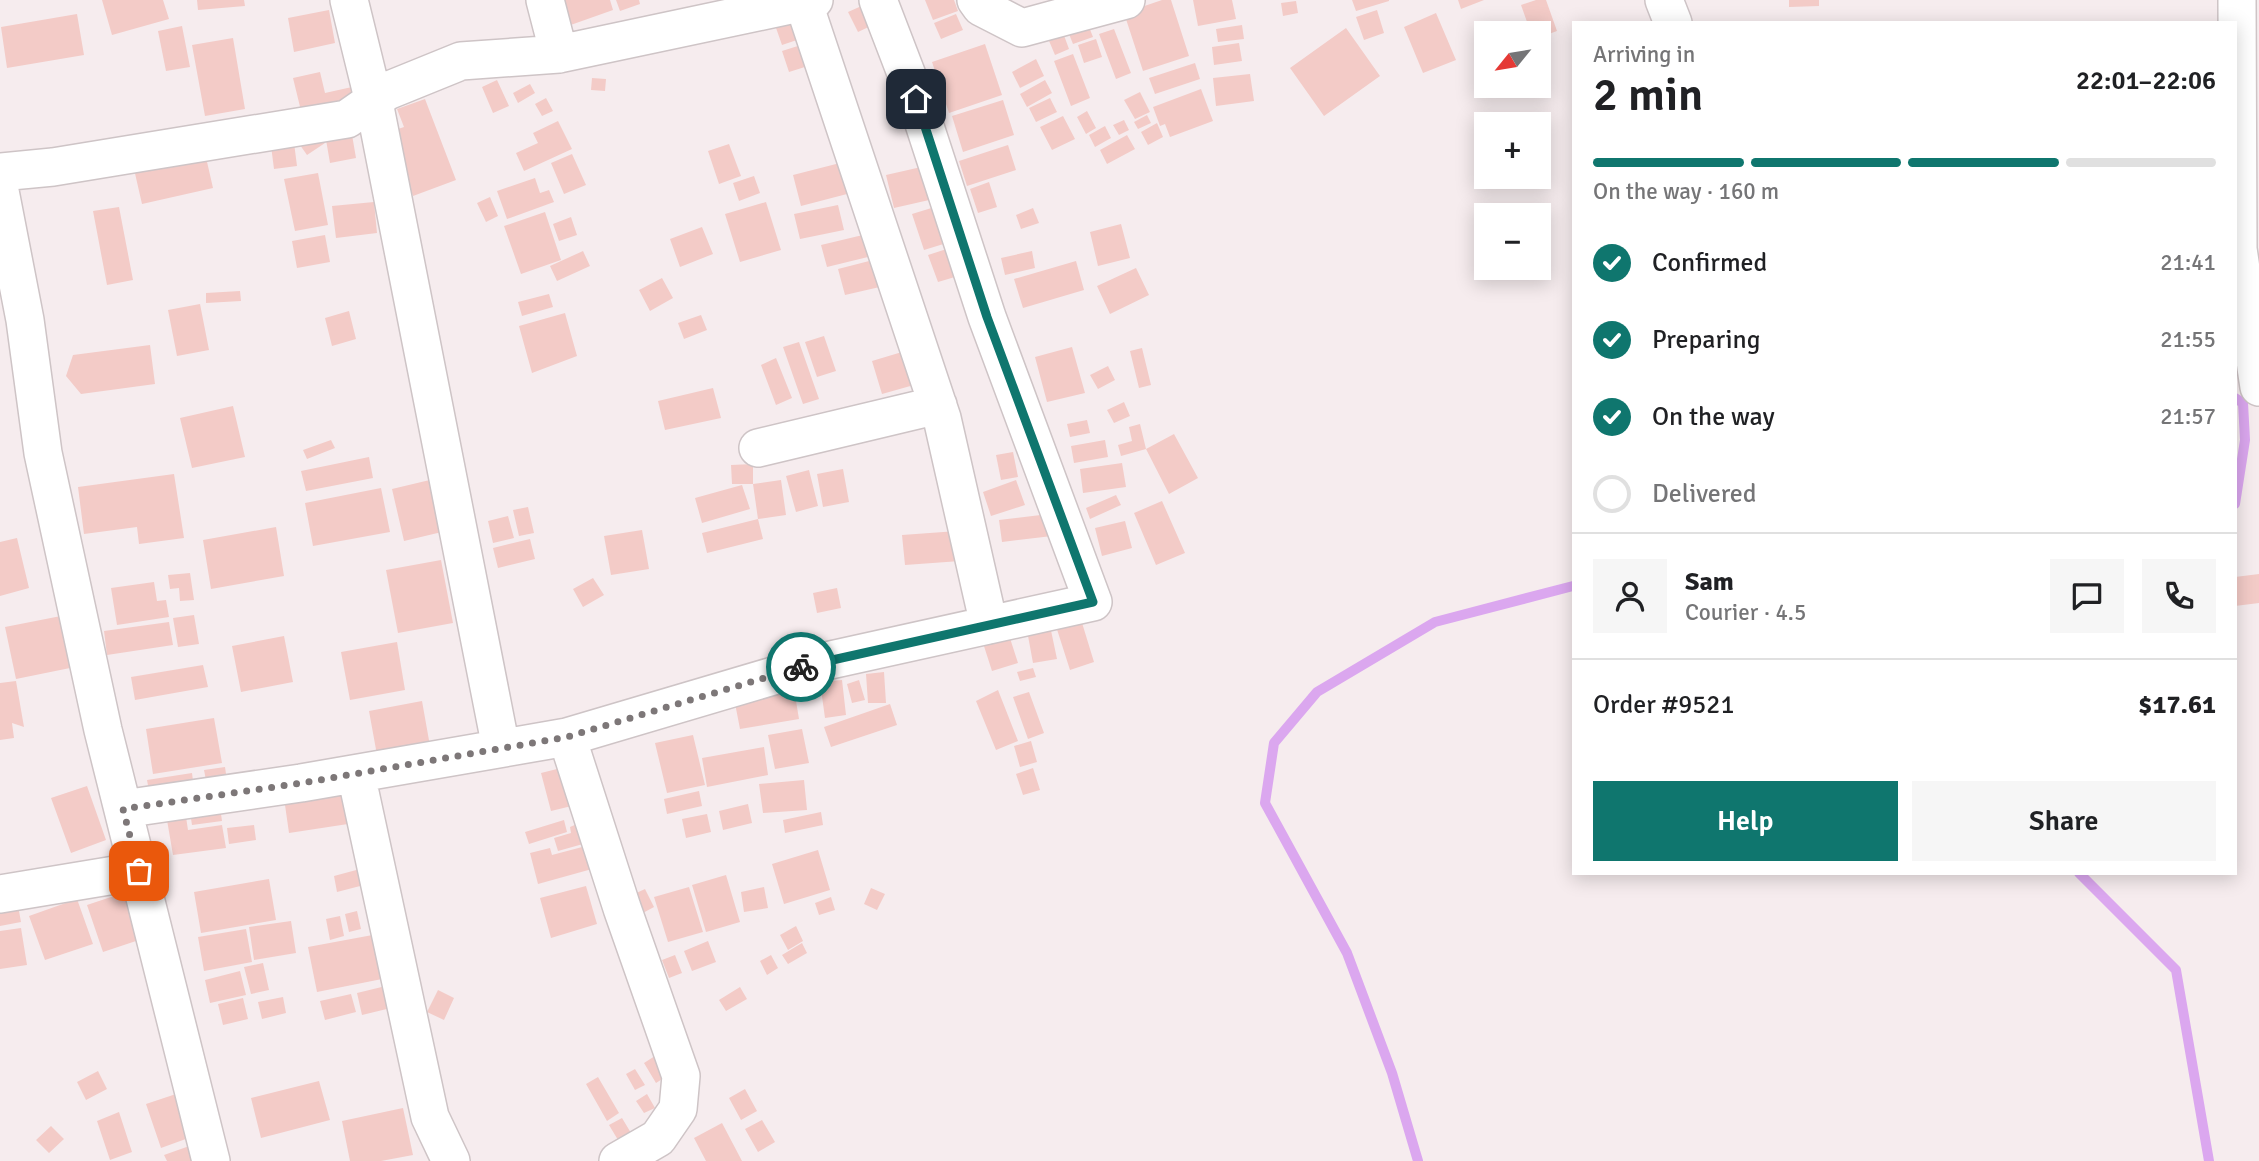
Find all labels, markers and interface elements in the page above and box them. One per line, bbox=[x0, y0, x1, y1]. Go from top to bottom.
north arrow bbox=[1474, 21, 1550, 98]
map controls bbox=[1474, 21, 1551, 280]
text: Arriving in bbox=[1593, 40, 1695, 69]
text: 22:01–22:06 bbox=[2076, 65, 2216, 97]
text: 2 min bbox=[1593, 67, 1703, 123]
pin bbox=[886, 69, 946, 129]
icon: home bbox=[897, 80, 935, 118]
button: + bbox=[1474, 112, 1551, 189]
text: On the way · 160 m bbox=[1593, 177, 1779, 206]
button: − bbox=[1474, 203, 1551, 280]
icon: check bbox=[1593, 244, 1631, 282]
text: Confirmed bbox=[1652, 247, 1767, 279]
text: 21:41 bbox=[2160, 248, 2216, 277]
icon: check bbox=[1593, 321, 1631, 359]
text: Preparing bbox=[1652, 324, 1760, 356]
text: 21:55 bbox=[2160, 325, 2216, 354]
icon: check bbox=[1593, 398, 1631, 436]
text: On the way bbox=[1652, 401, 1775, 433]
text: 21:57 bbox=[2160, 402, 2216, 431]
text: Delivered bbox=[1652, 478, 1757, 510]
button: person bbox=[1593, 559, 1667, 633]
button: chat bbox=[2050, 559, 2124, 633]
button: phone bbox=[2142, 559, 2216, 633]
text: Sam bbox=[1685, 566, 1734, 598]
text: Courier · 4.5 bbox=[1685, 598, 1806, 627]
courier bbox=[766, 632, 836, 702]
icon: bike bbox=[782, 648, 820, 686]
text: Order #9521 bbox=[1593, 689, 1734, 721]
text: $17.61 bbox=[2138, 689, 2216, 721]
button: Help bbox=[1593, 781, 1898, 861]
button: Share bbox=[1912, 781, 2216, 861]
pin bbox=[109, 841, 169, 901]
icon: bag bbox=[120, 852, 158, 890]

